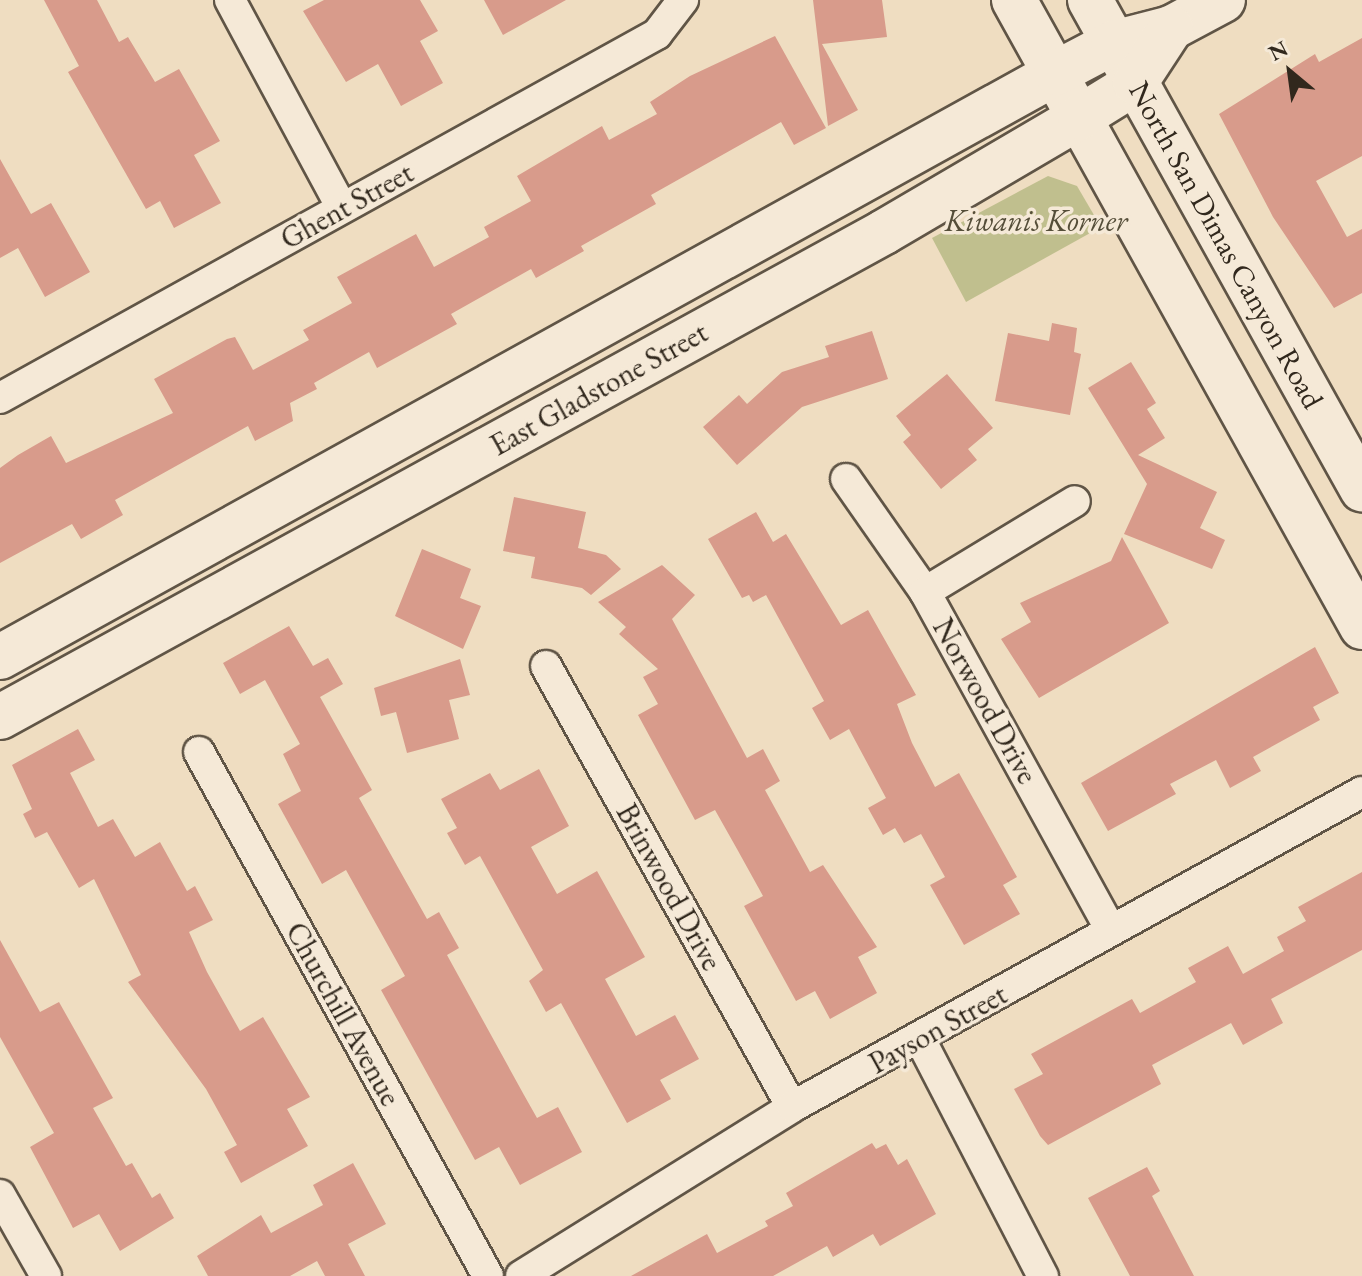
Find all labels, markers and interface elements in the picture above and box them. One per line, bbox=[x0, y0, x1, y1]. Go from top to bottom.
north arrow bbox=[1250, 32, 1330, 112]
text: N bbox=[1263, 34, 1293, 68]
street label: North San Dimas Canyon Road bbox=[1121, 75, 1331, 415]
street label: Ghent Street bbox=[274, 155, 420, 257]
park label: Kiwanis Korner bbox=[945, 203, 1127, 239]
street label: East Gladstone Street bbox=[484, 314, 714, 464]
street label: Norwood Drive bbox=[925, 612, 1045, 790]
street label: Brinwood Drive bbox=[608, 797, 730, 977]
street label: Churchill Avenue bbox=[278, 916, 408, 1112]
street label: Payson Street bbox=[863, 976, 1013, 1082]

